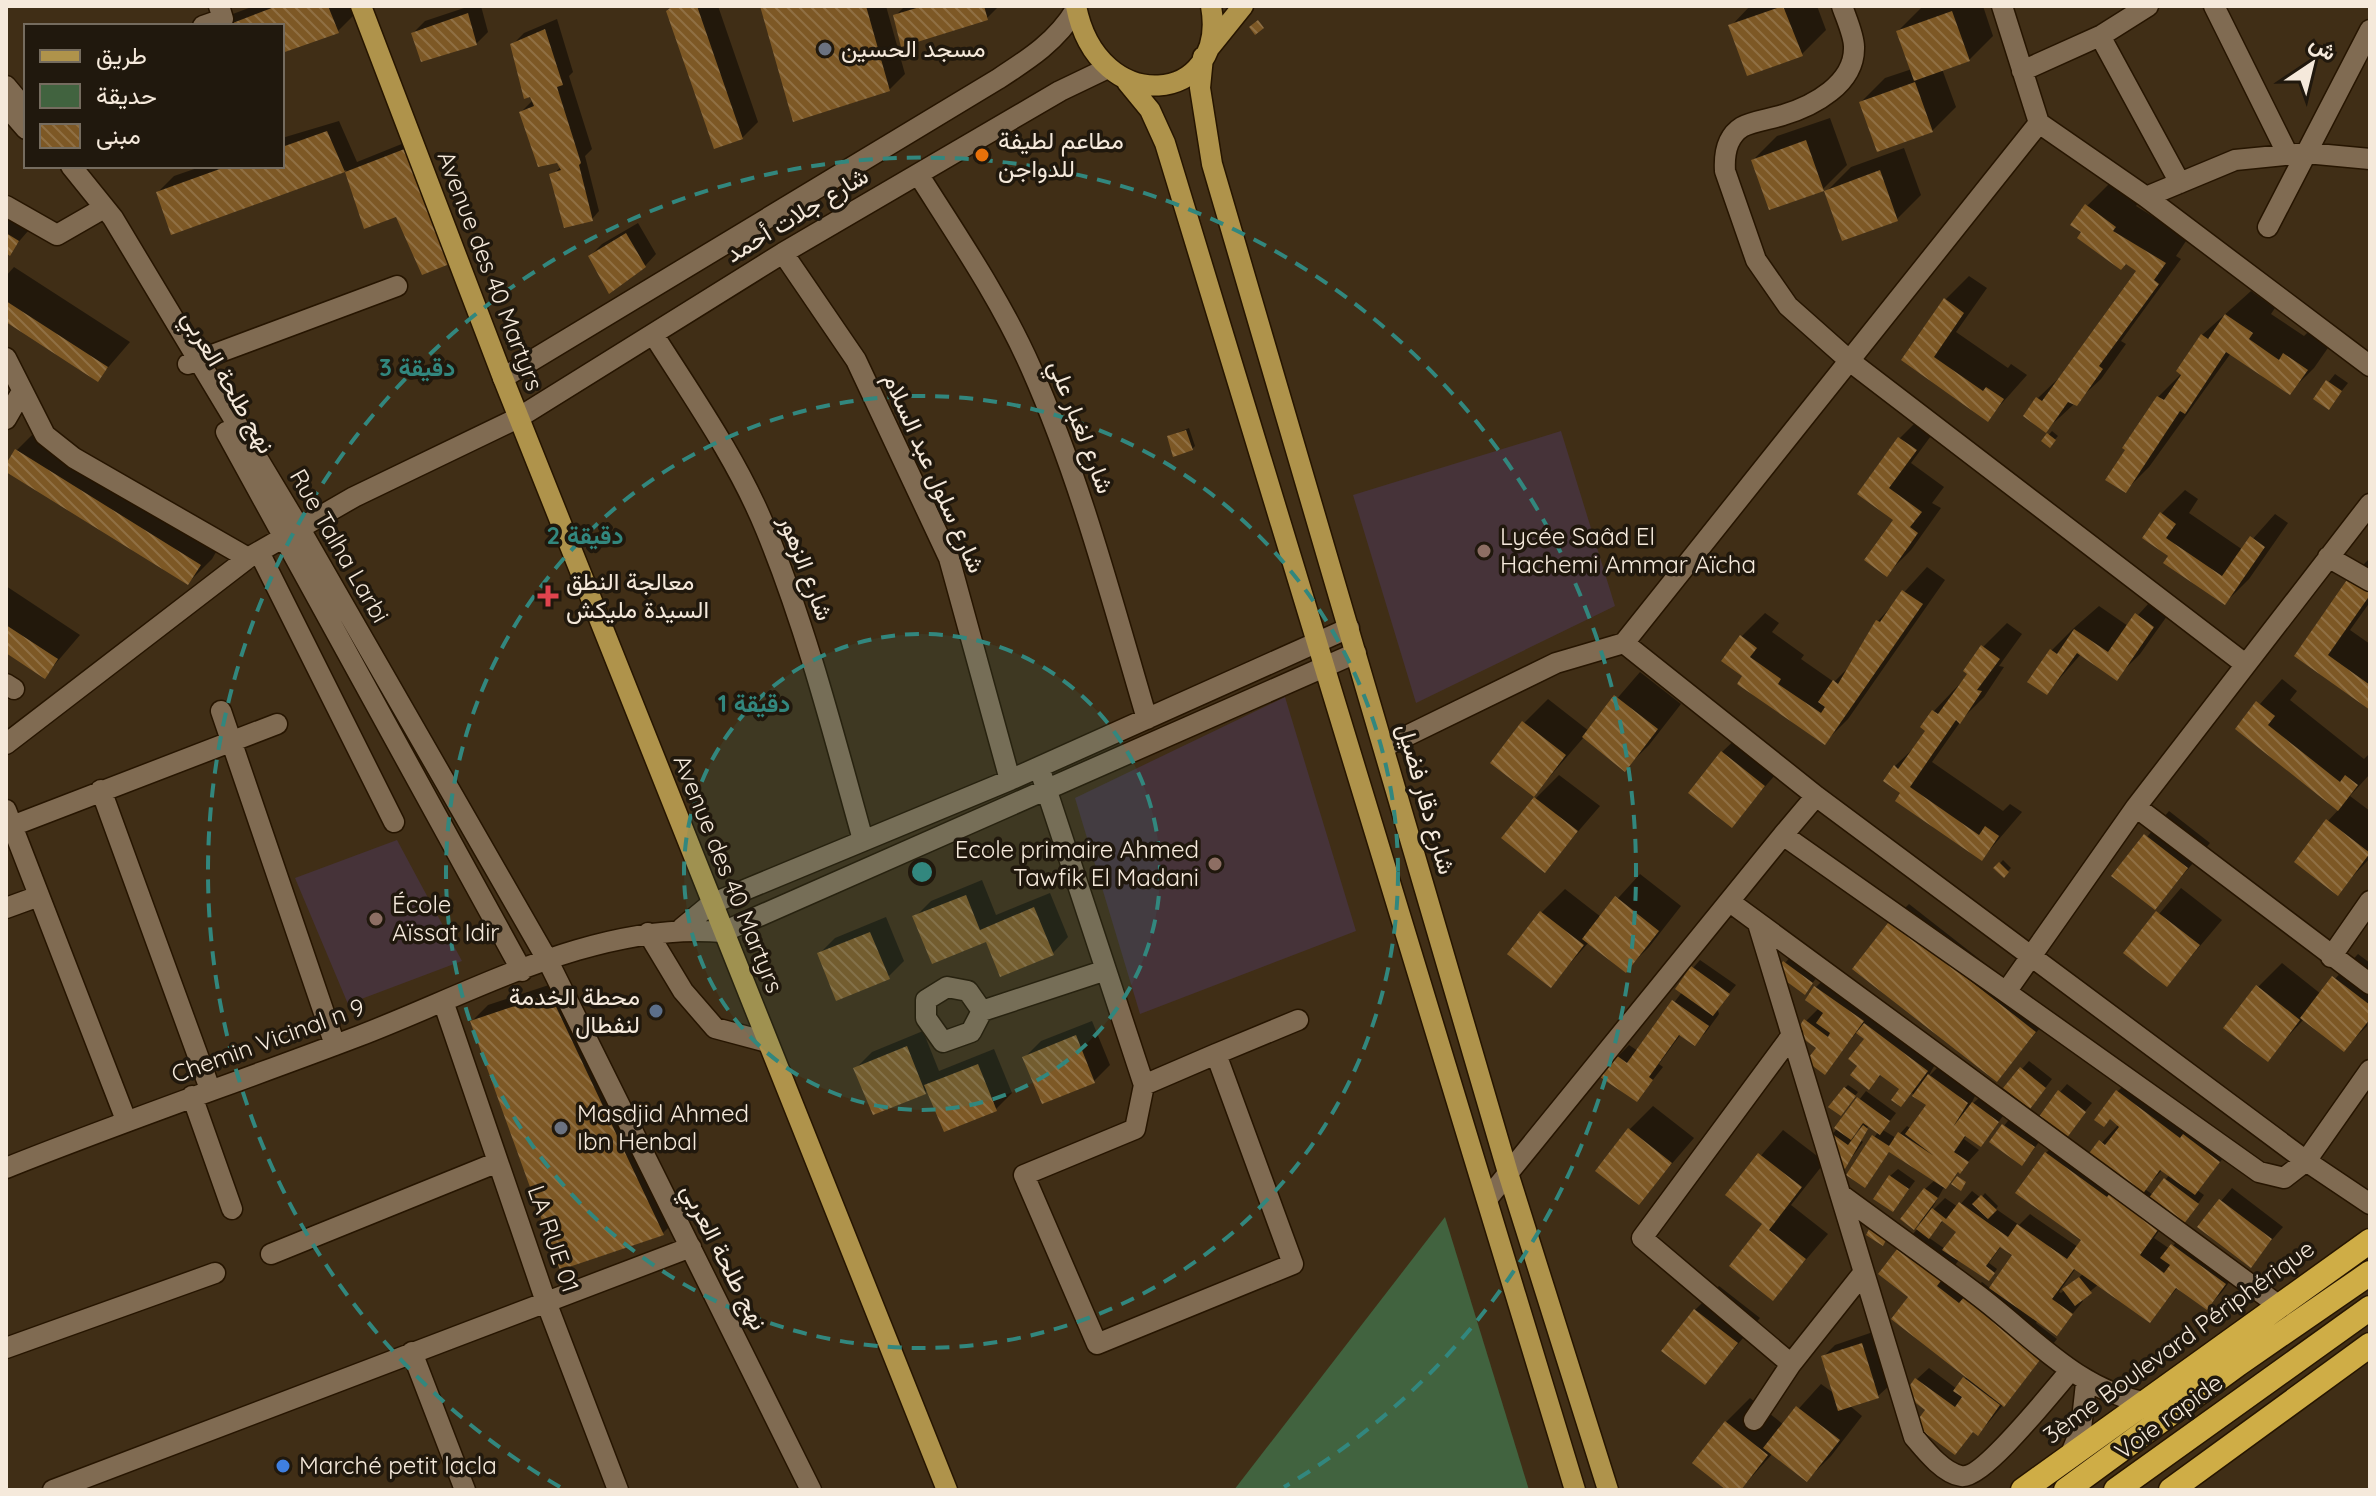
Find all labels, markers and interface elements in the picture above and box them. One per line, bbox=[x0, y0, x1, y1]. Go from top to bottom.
legend bbox=[24, 24, 284, 168]
north arrow bbox=[2272, 24, 2352, 104]
text: ش bbox=[2305, 29, 2342, 67]
place label: مسجد الحسين bbox=[841, 33, 986, 63]
text: طريق bbox=[96, 40, 147, 71]
marker: مسجد الحسين bbox=[816, 40, 834, 58]
text: حديقة bbox=[96, 80, 157, 110]
text: مبنى bbox=[96, 120, 141, 150]
place label: مطاعم لطيفة للدواجن bbox=[998, 125, 1124, 184]
marker: مطاعم لطيفة للدواجن bbox=[973, 146, 991, 164]
street label: Avenue des 40 Martyrs bbox=[431, 147, 550, 395]
street label: شارع جلات أحمد bbox=[720, 160, 874, 270]
street label: نهج طلحة العربي bbox=[171, 305, 282, 461]
text: 3 دقيقة bbox=[379, 352, 455, 382]
street label: شارع لغبار علي bbox=[1038, 356, 1121, 499]
street label: شارع سلول عبد السلام bbox=[876, 368, 992, 578]
street label: Rue Talha Larbi bbox=[284, 463, 396, 628]
street label: شارع الزهور bbox=[771, 510, 841, 625]
text: 2 دقيقة bbox=[547, 520, 623, 550]
place label: Lycée Saâd El Hachemi Ammar Aïcha bbox=[1500, 521, 1756, 579]
marker: Lycée Saâd El Hachemi Ammar Aïcha bbox=[1475, 542, 1493, 560]
place label: معالجة النطق السيدة مليكش bbox=[566, 566, 709, 624]
marker: معالجة النطق السيدة مليكش bbox=[537, 585, 559, 607]
text: 1 دقيقة bbox=[718, 688, 790, 718]
street label: شارع دقار فضيل bbox=[1389, 720, 1463, 878]
street label: Avenue des 40 Martyrs bbox=[667, 750, 790, 997]
place label: Ecole primaire Ahmed Tawfik El Madani bbox=[955, 834, 1199, 892]
marker: Ecole primaire Ahmed Tawfik El Madani bbox=[1206, 855, 1224, 873]
centre of rings bbox=[908, 858, 936, 886]
place label: École Aïssat Idir bbox=[392, 889, 500, 947]
marker: École Aïssat Idir bbox=[367, 910, 385, 928]
place label: محطة الخدمة لنفطال bbox=[509, 981, 640, 1039]
street label: Chemin Vicinal n 9 bbox=[167, 991, 368, 1089]
marker: محطة الخدمة لنفطال bbox=[647, 1002, 665, 1020]
place label: Masdjid Ahmed Ibn Henbal bbox=[577, 1098, 749, 1156]
marker: Masdjid Ahmed Ibn Henbal bbox=[552, 1119, 570, 1137]
street label: نهج طلحة العربي bbox=[671, 1178, 775, 1337]
street label: LA RUE 01 bbox=[522, 1181, 586, 1296]
street label: 3ème Boulevard Périphérique bbox=[2037, 1233, 2320, 1450]
street label: Voie rapide bbox=[2108, 1367, 2228, 1465]
place label: Marché petit lacla bbox=[299, 1450, 497, 1480]
marker: Marché petit lacla bbox=[274, 1457, 292, 1475]

